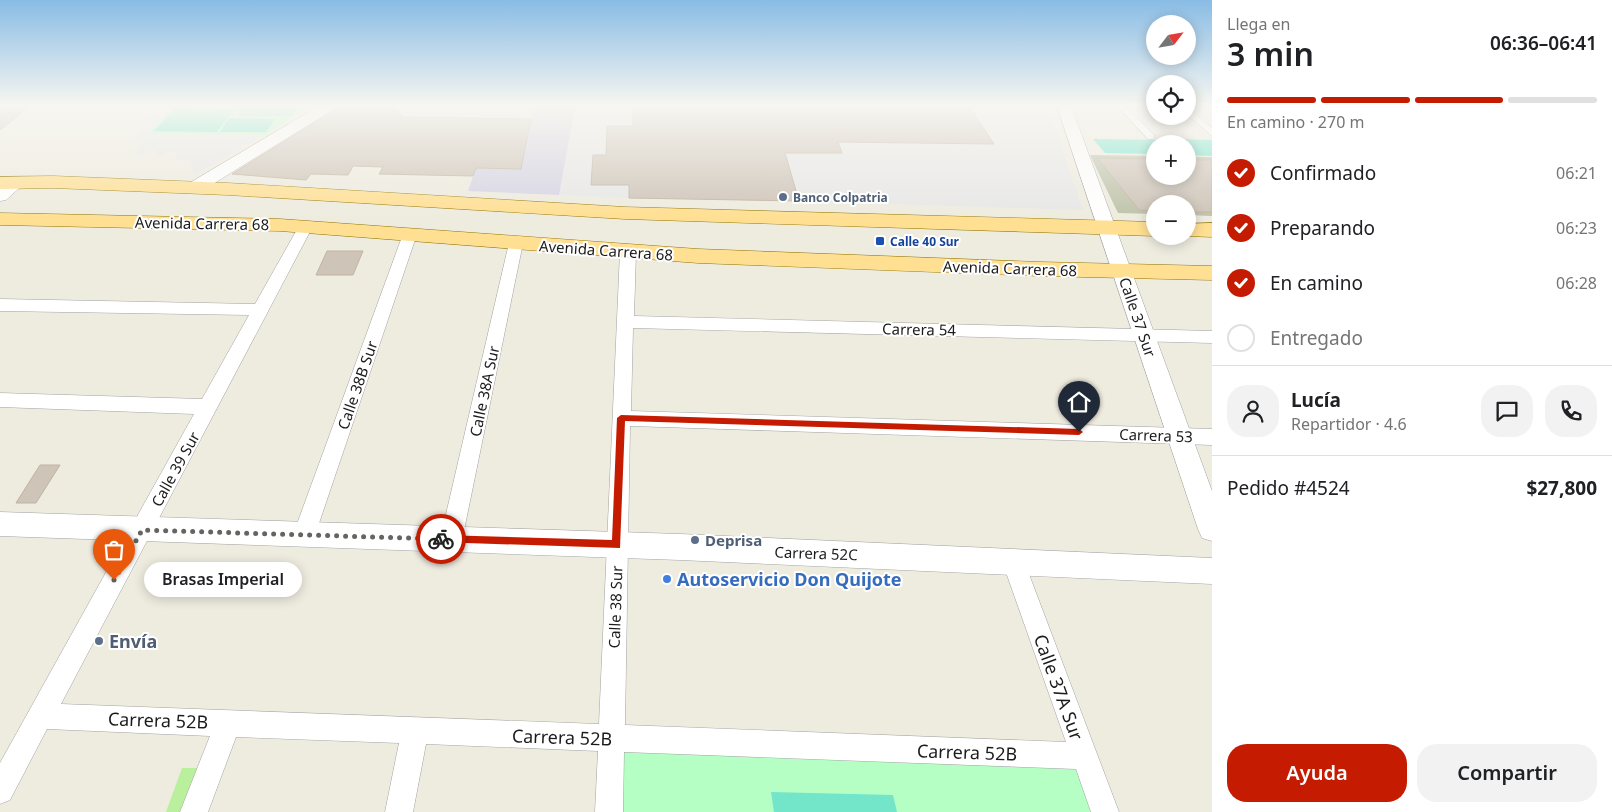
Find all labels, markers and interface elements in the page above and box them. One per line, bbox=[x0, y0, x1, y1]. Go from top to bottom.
text: Llega en bbox=[1227, 13, 1290, 35]
north arrow bbox=[1146, 15, 1196, 65]
map controls bbox=[1146, 15, 1196, 245]
text: 06:36–06:41 bbox=[1490, 30, 1597, 56]
text: 3 min bbox=[1227, 32, 1314, 75]
button: locate bbox=[1146, 75, 1196, 125]
text: En camino · 270 m bbox=[1227, 111, 1364, 133]
button: + bbox=[1146, 135, 1196, 185]
icon: check bbox=[1227, 159, 1255, 187]
text: Confirmado bbox=[1270, 160, 1376, 186]
text: 06:21 bbox=[1556, 162, 1597, 184]
place label: Banco Colpatria bbox=[793, 189, 888, 206]
marker: Banco Colpatria bbox=[777, 191, 789, 203]
button: − bbox=[1146, 195, 1196, 245]
street label: Avenida Carrera 68 bbox=[135, 212, 269, 234]
icon: check bbox=[1227, 214, 1255, 242]
text: Preparando bbox=[1270, 215, 1375, 241]
text: 06:23 bbox=[1556, 217, 1597, 239]
place label: Calle 40 Sur bbox=[890, 233, 960, 250]
street label: Avenida Carrera 68 bbox=[538, 235, 674, 265]
marker: Calle 40 Sur bbox=[874, 235, 886, 247]
street label: Avenida Carrera 68 bbox=[943, 256, 1077, 280]
icon: check bbox=[1227, 269, 1255, 297]
text: En camino bbox=[1270, 270, 1363, 296]
text: 06:28 bbox=[1556, 272, 1597, 294]
street label: Calle 37 Sur bbox=[1115, 275, 1161, 359]
street label: Carrera 54 bbox=[882, 318, 956, 340]
text: Entregado bbox=[1270, 325, 1363, 351]
street label: Calle 38B Sur bbox=[332, 338, 382, 432]
street label: Calle 38A Sur bbox=[465, 344, 503, 438]
pin bbox=[1058, 381, 1100, 432]
button: person bbox=[1227, 385, 1279, 437]
button: chat bbox=[1481, 385, 1533, 437]
button: phone bbox=[1545, 385, 1597, 437]
text: Lucía bbox=[1291, 387, 1341, 413]
icon: home bbox=[1065, 388, 1093, 416]
text: Repartidor · 4.6 bbox=[1291, 413, 1407, 435]
street label: Carrera 53 bbox=[1119, 424, 1193, 446]
street label: Calle 39 Sur bbox=[146, 428, 204, 510]
text: Pedido #4524 bbox=[1227, 475, 1350, 501]
text: $27,800 bbox=[1526, 475, 1597, 501]
courier bbox=[416, 514, 466, 564]
icon: bike bbox=[427, 525, 455, 553]
pin bbox=[93, 529, 135, 580]
place label: Deprisa bbox=[705, 530, 762, 550]
marker: Deprisa bbox=[689, 534, 701, 546]
icon: bag bbox=[100, 536, 128, 564]
street label: Carrera 52C bbox=[774, 542, 858, 564]
callout: Brasas Imperial bbox=[144, 562, 302, 598]
street label: Calle 38 Sur bbox=[604, 565, 626, 649]
place label: Autoservicio Don Quijote bbox=[677, 567, 902, 591]
text: Brasas Imperial bbox=[162, 568, 284, 590]
marker: Autoservicio Don Quijote bbox=[661, 573, 673, 585]
place label: Envía bbox=[109, 629, 157, 653]
street label: Calle 37A Sur bbox=[1029, 631, 1089, 744]
marker: Envía bbox=[93, 635, 105, 647]
street label: Carrera 52B bbox=[107, 706, 209, 734]
street label: Carrera 52B bbox=[511, 723, 613, 751]
street label: Carrera 52B bbox=[916, 738, 1018, 766]
button: Ayuda bbox=[1227, 744, 1407, 802]
button: Compartir bbox=[1417, 744, 1597, 802]

